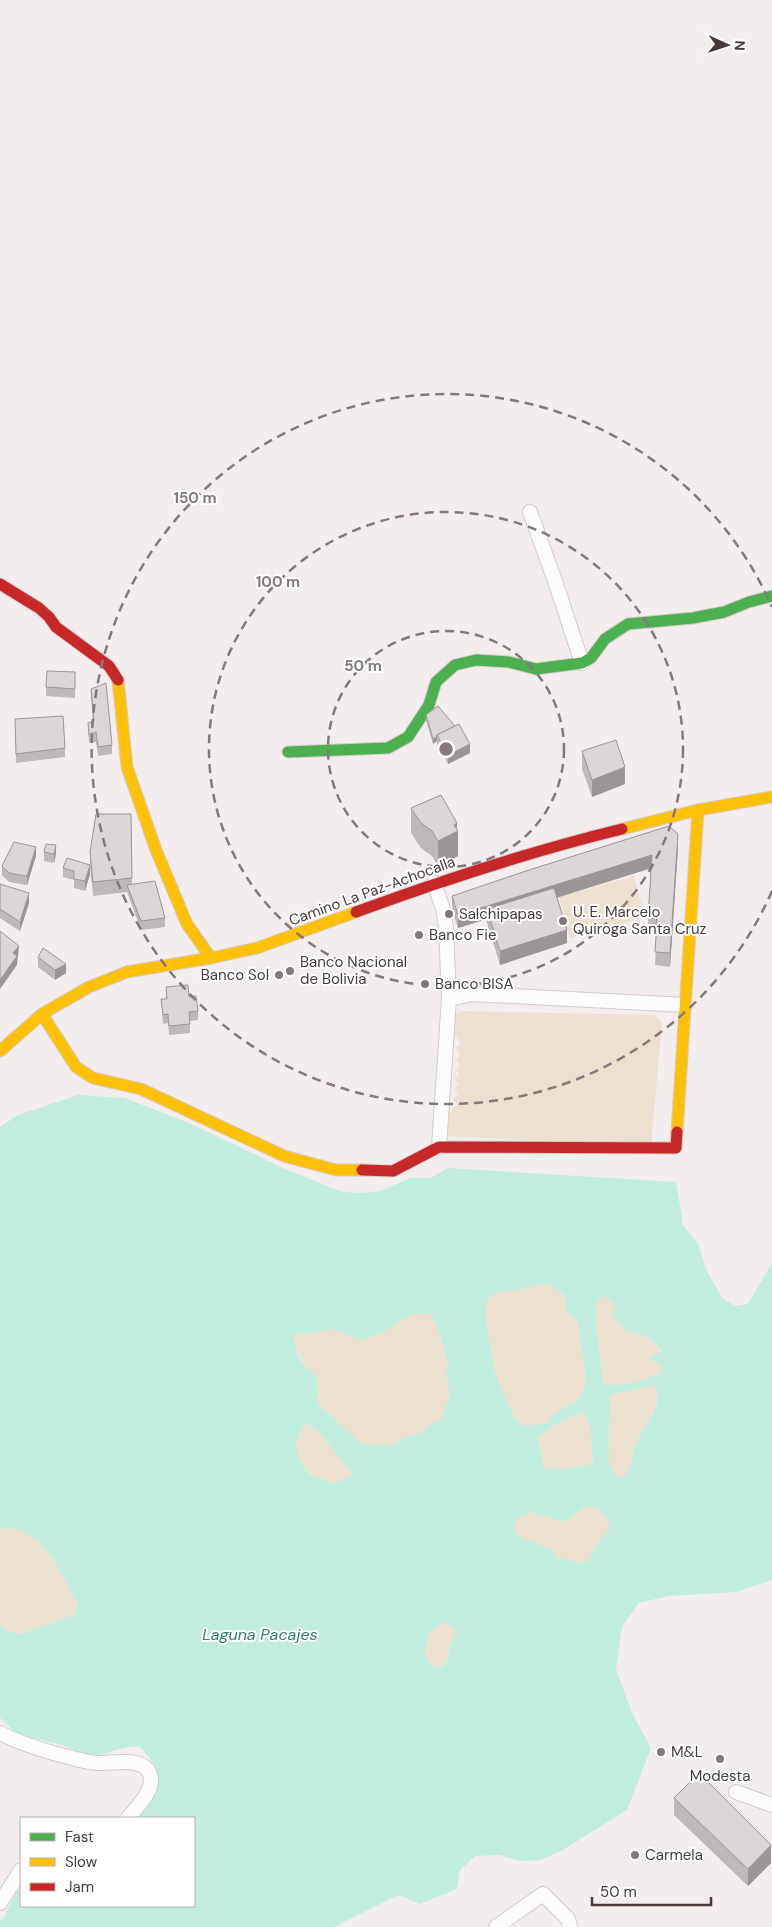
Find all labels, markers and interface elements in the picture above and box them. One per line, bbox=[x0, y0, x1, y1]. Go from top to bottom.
north arrow bbox=[702, 20, 752, 70]
text: N bbox=[731, 40, 749, 51]
text: 150 m bbox=[174, 488, 217, 508]
text: 100 m bbox=[256, 572, 300, 592]
text: 50 m bbox=[344, 656, 382, 676]
centre of rings bbox=[437, 740, 455, 758]
street label: Camino La Paz-Achocalla bbox=[286, 852, 458, 930]
place label: U. E. Marcelo Quiroga Santa Cruz bbox=[573, 902, 707, 939]
place label: Salchipapas bbox=[459, 904, 543, 924]
marker: Salchipapas bbox=[443, 908, 455, 920]
marker: U. E. Marcelo Quiroga Santa Cruz bbox=[557, 915, 569, 927]
place label: Banco Fie bbox=[429, 925, 496, 945]
marker: Banco Fie bbox=[413, 929, 425, 941]
place label: Banco Nacional de Bolivia bbox=[300, 952, 407, 989]
place label: Banco Sol bbox=[201, 965, 269, 985]
marker: Banco Nacional de Bolivia bbox=[284, 965, 296, 977]
marker: Banco Sol bbox=[273, 969, 285, 981]
place label: Banco BISA bbox=[435, 974, 514, 994]
marker: Banco BISA bbox=[419, 978, 431, 990]
water label: Laguna Pacajes bbox=[202, 1624, 318, 1645]
place label: M&L bbox=[671, 1742, 703, 1762]
marker: M&L bbox=[655, 1746, 667, 1758]
marker: Modesta bbox=[714, 1753, 726, 1765]
place label: Modesta bbox=[690, 1766, 750, 1786]
legend bbox=[20, 1817, 195, 1907]
text: Fast bbox=[65, 1827, 94, 1847]
place label: Carmela bbox=[645, 1845, 703, 1865]
marker: Carmela bbox=[629, 1849, 641, 1861]
text: Slow bbox=[65, 1852, 98, 1872]
scale bar bbox=[592, 1874, 711, 1906]
text: Jam bbox=[65, 1877, 94, 1897]
text: 50 m bbox=[600, 1882, 637, 1902]

